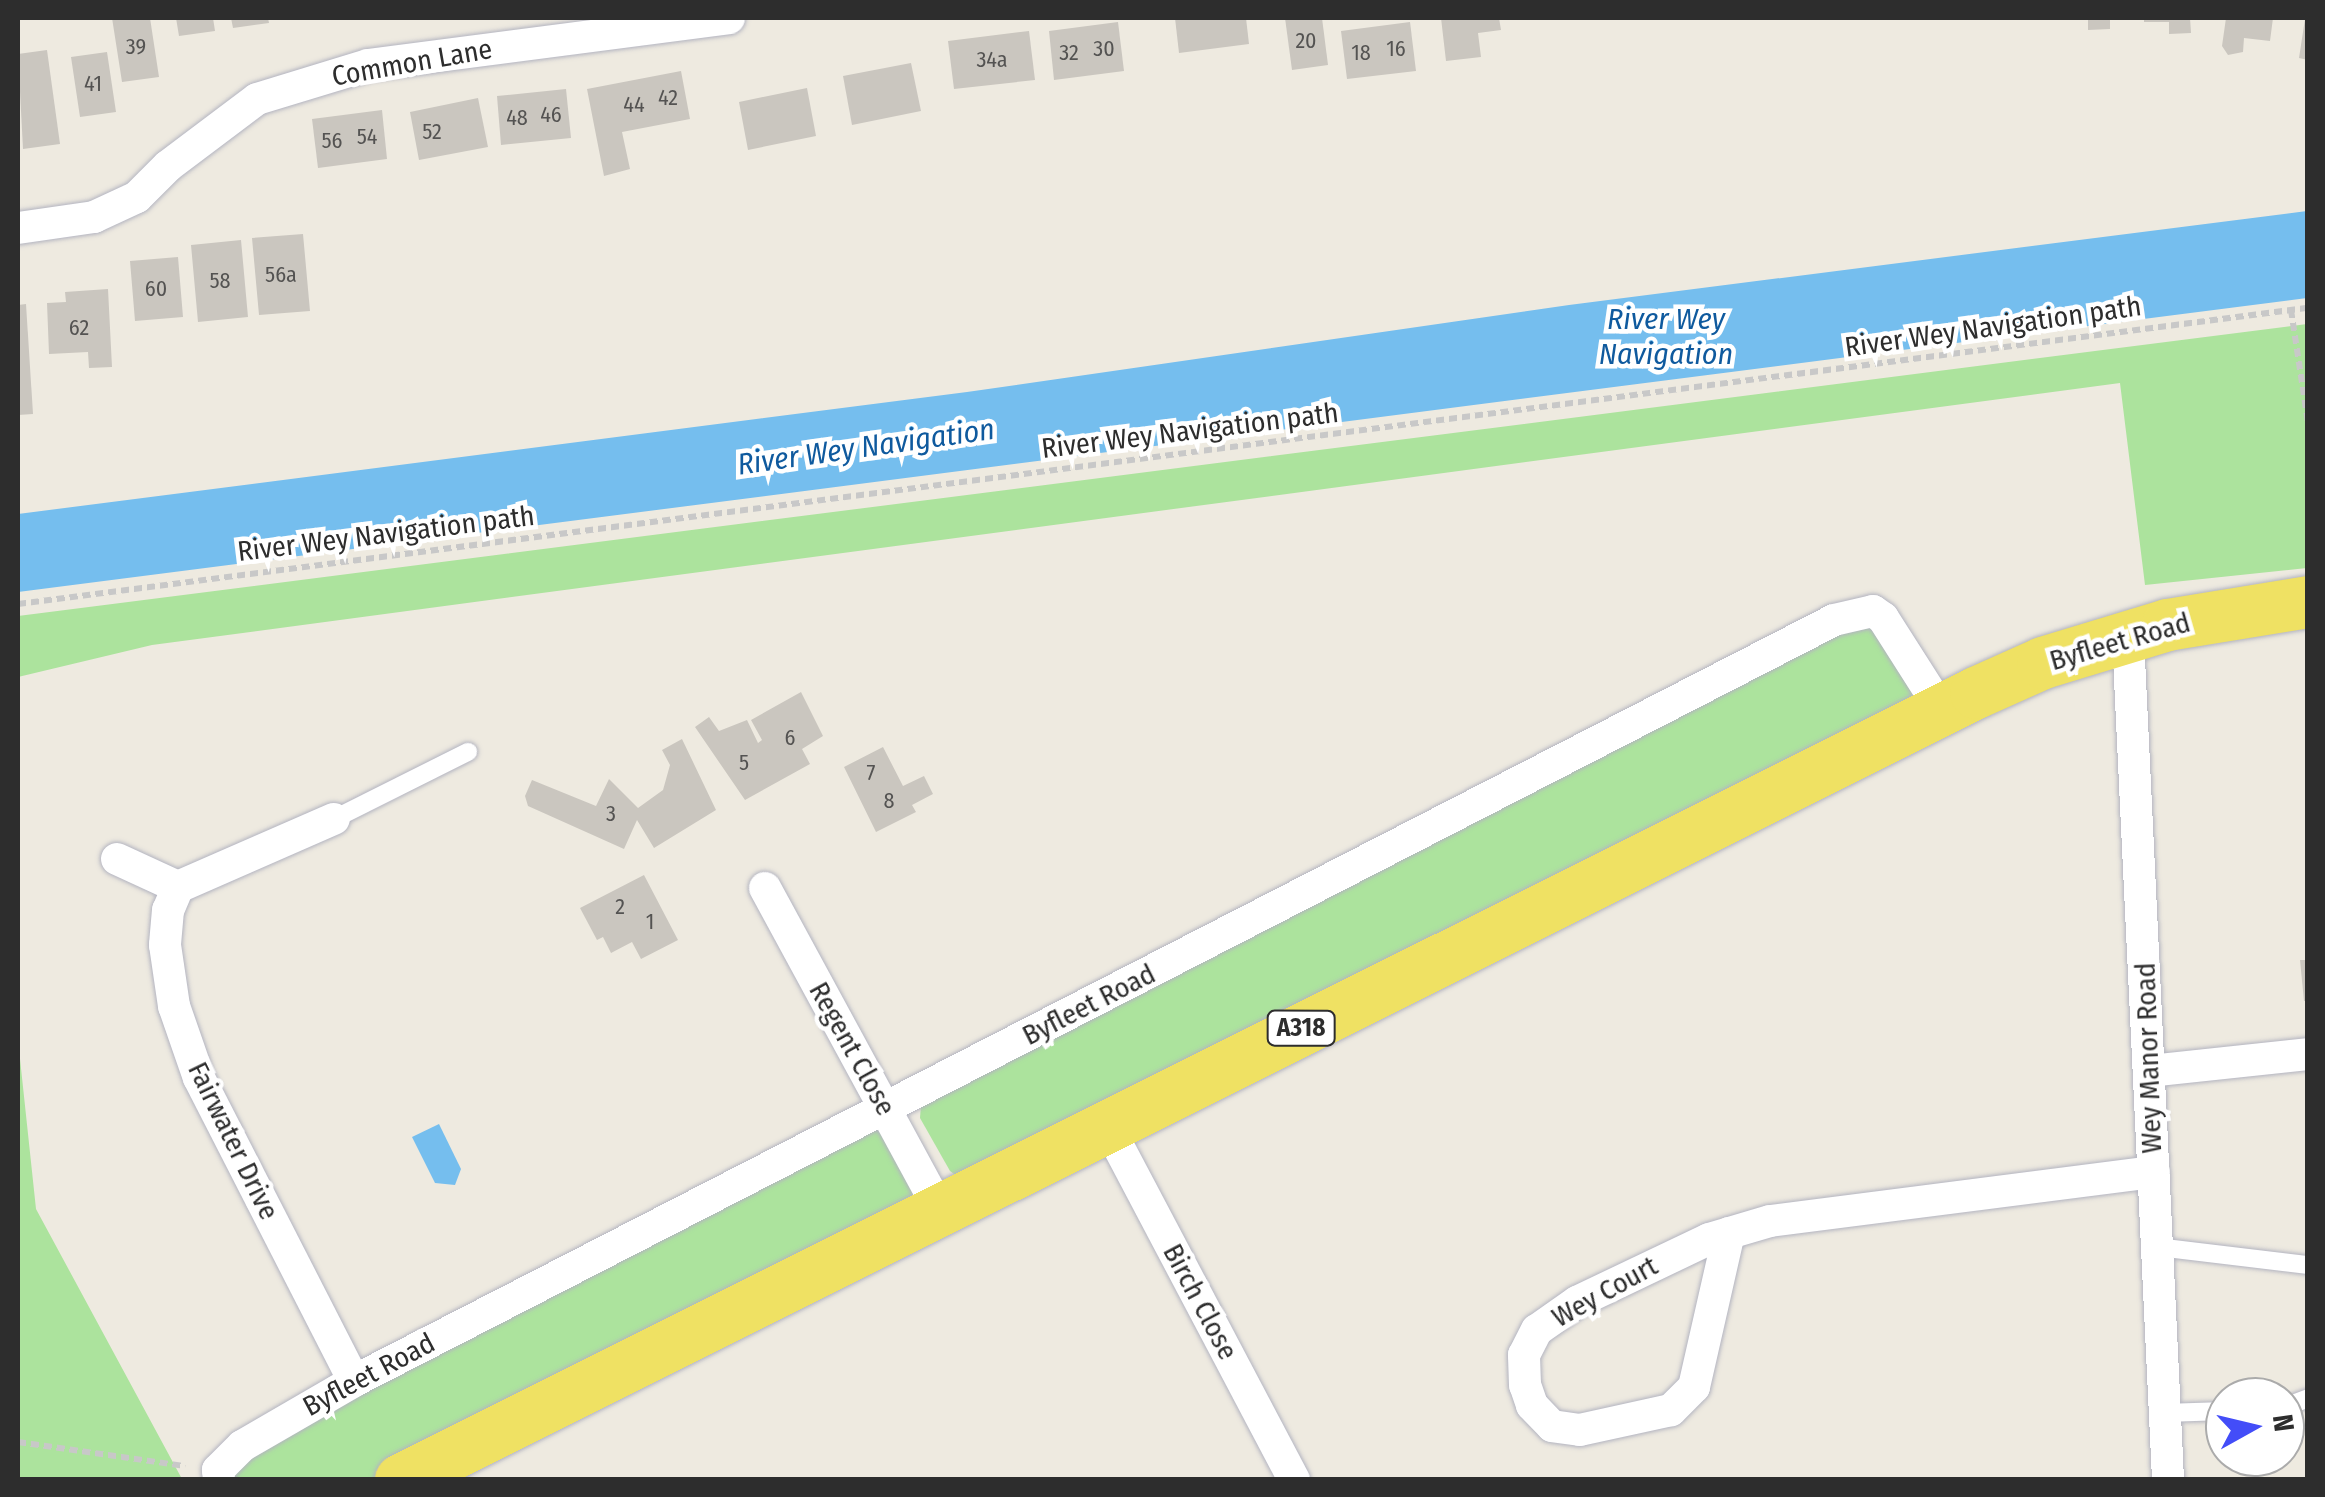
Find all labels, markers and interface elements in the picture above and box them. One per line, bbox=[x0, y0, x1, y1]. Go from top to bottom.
house number: 20 bbox=[1295, 28, 1317, 54]
street label: Common Lane bbox=[329, 32, 495, 94]
house number: 39 bbox=[126, 34, 146, 60]
house number: 30 bbox=[1093, 36, 1115, 62]
house number: 16 bbox=[1386, 36, 1406, 62]
house number: 32 bbox=[1059, 40, 1079, 66]
house number: 18 bbox=[1351, 40, 1371, 66]
house number: 34a bbox=[976, 47, 1008, 73]
house number: 41 bbox=[84, 71, 102, 97]
house number: 42 bbox=[658, 85, 678, 111]
house number: 44 bbox=[623, 92, 645, 118]
house number: 46 bbox=[540, 102, 562, 128]
house number: 48 bbox=[506, 105, 528, 131]
house number: 52 bbox=[422, 119, 442, 145]
house number: 54 bbox=[357, 124, 377, 150]
house number: 56 bbox=[321, 128, 343, 154]
house number: 56a bbox=[265, 262, 297, 288]
house number: 58 bbox=[209, 268, 231, 294]
house number: 60 bbox=[145, 276, 167, 302]
street label: River Wey Navigation path bbox=[1843, 290, 2143, 364]
water label: River Wey Navigation bbox=[1599, 301, 1733, 372]
house number: 62 bbox=[69, 315, 89, 341]
street label: River Wey Navigation path bbox=[1040, 396, 1340, 466]
water label: River Wey Navigation bbox=[735, 411, 997, 483]
street label: River Wey Navigation path bbox=[236, 499, 536, 569]
street label: Byfleet Road bbox=[2046, 606, 2194, 678]
house number: 6 bbox=[785, 725, 795, 751]
house number: 5 bbox=[739, 750, 749, 776]
house number: 7 bbox=[867, 760, 875, 786]
house number: 8 bbox=[884, 788, 894, 814]
house number: 3 bbox=[606, 801, 616, 827]
house number: 2 bbox=[615, 894, 625, 920]
house number: 1 bbox=[646, 909, 654, 935]
street label: Byfleet Road bbox=[1017, 957, 1161, 1053]
street label: Wey Manor Road bbox=[2129, 962, 2169, 1154]
street label: Regent Close bbox=[802, 976, 902, 1122]
road number: A318 bbox=[1266, 1008, 1336, 1048]
street label: Fairwater Drive bbox=[180, 1057, 286, 1225]
street label: Birch Close bbox=[1155, 1238, 1245, 1366]
street label: Wey Court bbox=[1546, 1249, 1664, 1335]
street label: Byfleet Road bbox=[297, 1326, 441, 1424]
north arrow bbox=[2205, 1377, 2305, 1477]
text: N bbox=[2266, 1412, 2301, 1434]

